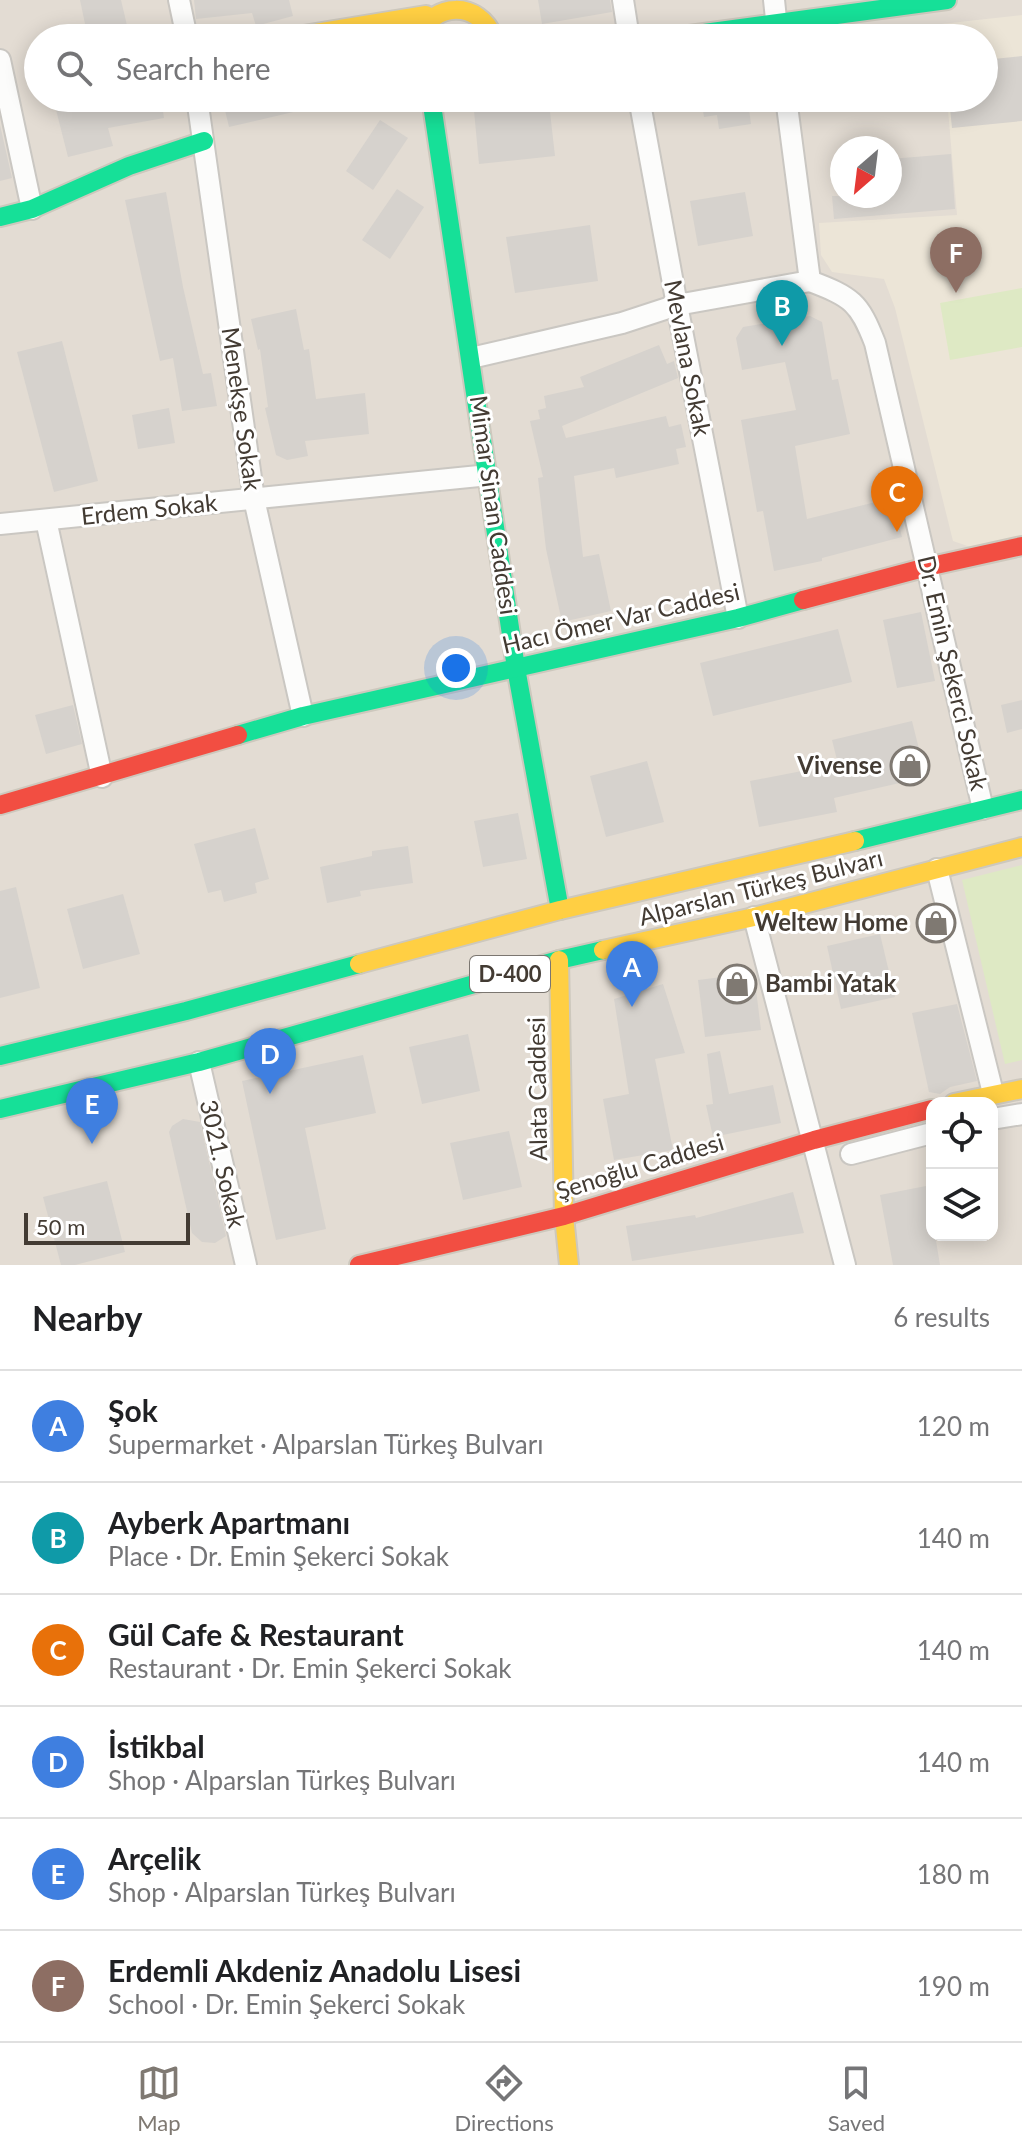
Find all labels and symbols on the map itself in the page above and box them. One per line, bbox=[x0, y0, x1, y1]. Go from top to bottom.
north arrow bbox=[830, 136, 902, 208]
pin: F bbox=[930, 227, 982, 293]
street label: Mevlana Sokak bbox=[659, 277, 718, 439]
pin: B bbox=[756, 280, 808, 346]
street label: Menekşe Sokak bbox=[217, 325, 268, 493]
street label: Mimar Sinan Caddesi bbox=[465, 393, 524, 616]
pin: C bbox=[871, 466, 923, 532]
street label: Erdem Sokak bbox=[79, 487, 219, 530]
street label: Dr. Emin Şekerci Sokak bbox=[912, 552, 995, 794]
street label: Hacı Ömer Var Caddesi bbox=[499, 576, 742, 659]
your location bbox=[436, 648, 476, 688]
shop icon: Vivense bbox=[889, 745, 931, 787]
place label: Vivense bbox=[796, 750, 882, 779]
street label: Alparslan Türkeş Bulvarı bbox=[636, 842, 885, 931]
shop icon: Weltew Home bbox=[915, 902, 957, 944]
place label: Weltew Home bbox=[755, 907, 908, 936]
pin: A bbox=[606, 941, 658, 1007]
road number: D-400 bbox=[470, 956, 550, 992]
shop icon: Bambi Yatak bbox=[716, 963, 758, 1005]
place label: Bambi Yatak bbox=[765, 968, 896, 997]
street label: Alata Caddesi bbox=[521, 1017, 552, 1161]
pin: D bbox=[244, 1028, 296, 1094]
pin: E bbox=[66, 1078, 118, 1144]
street label: 3021. Sokak bbox=[195, 1097, 252, 1231]
street label: Şenoğlu Caddesi bbox=[552, 1126, 727, 1205]
scale bar bbox=[24, 1209, 190, 1245]

